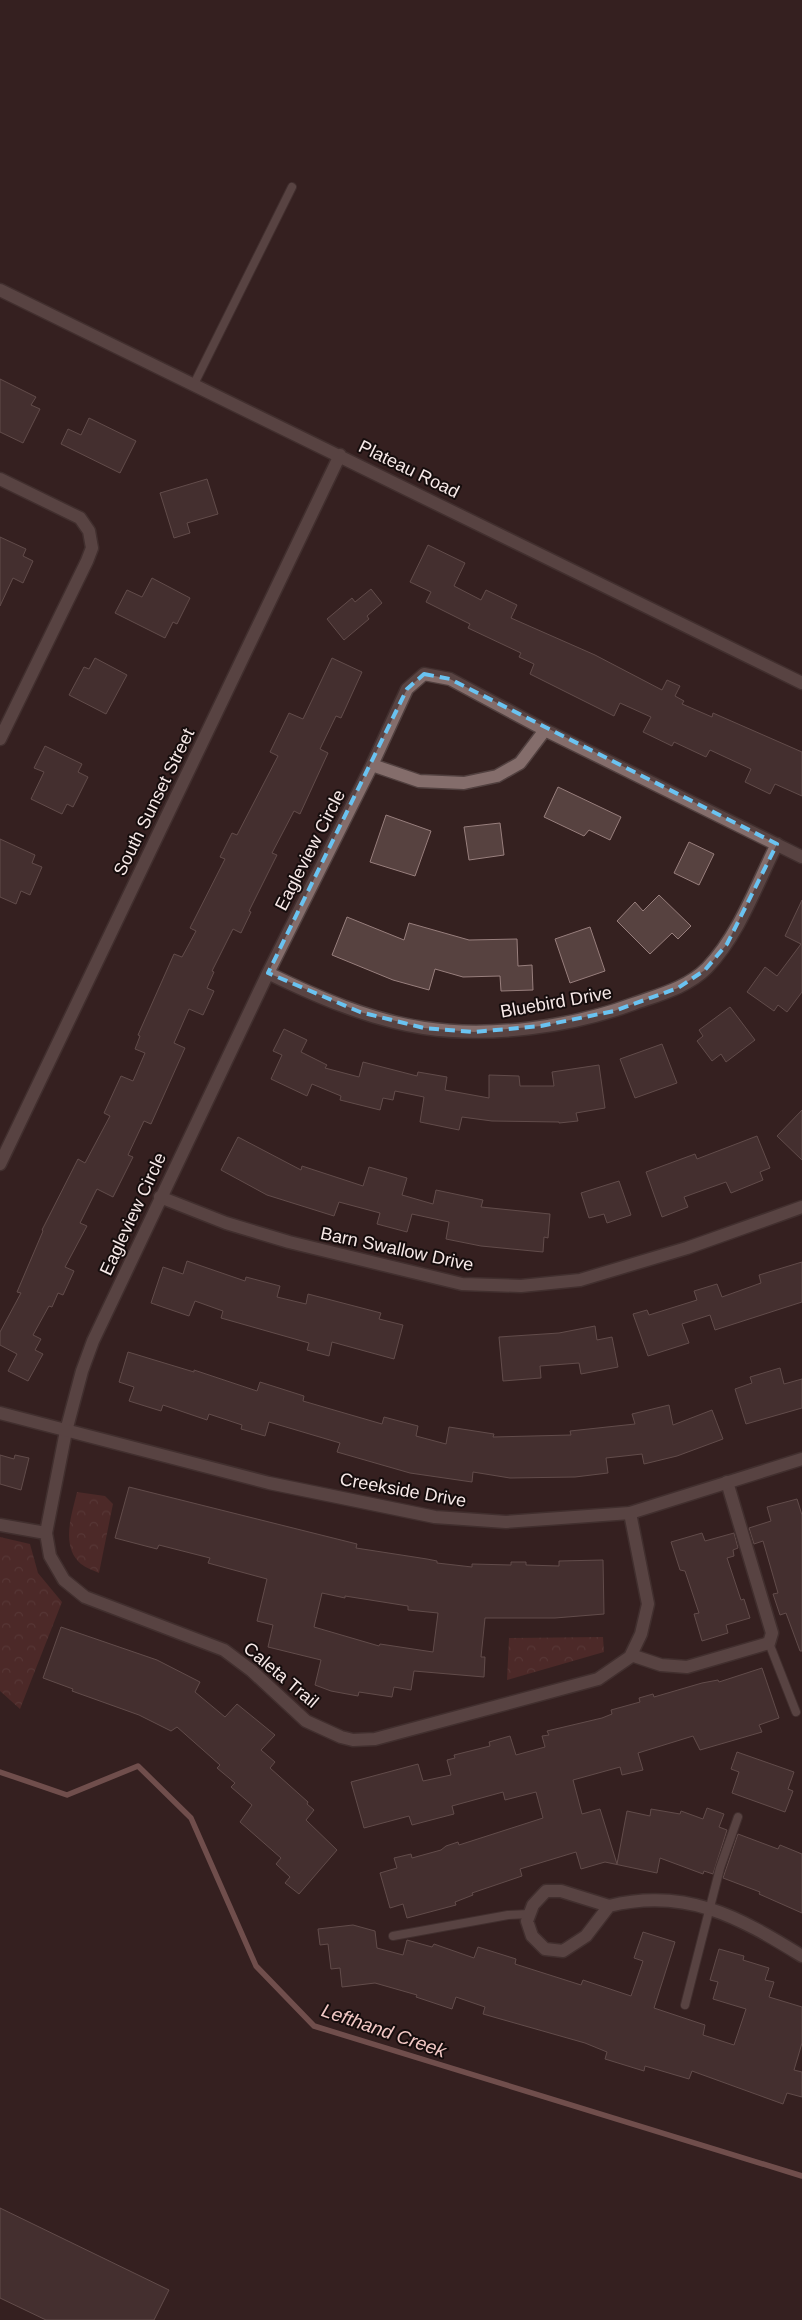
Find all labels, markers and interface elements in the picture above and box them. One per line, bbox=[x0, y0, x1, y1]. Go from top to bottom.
street label: Plateau Road bbox=[356, 436, 462, 502]
street label: South Sunset Street bbox=[110, 725, 198, 879]
street label: Eagleview Circle bbox=[271, 786, 349, 914]
street label: Bluebird Drive bbox=[499, 982, 613, 1022]
street label: Eagleview Circle bbox=[96, 1149, 170, 1279]
street label: Barn Swallow Drive bbox=[319, 1223, 475, 1275]
street label: Creekside Drive bbox=[338, 1469, 468, 1511]
street label: Caleta Trail bbox=[240, 1638, 322, 1712]
water label: Lefthand Creek bbox=[319, 1999, 450, 2062]

